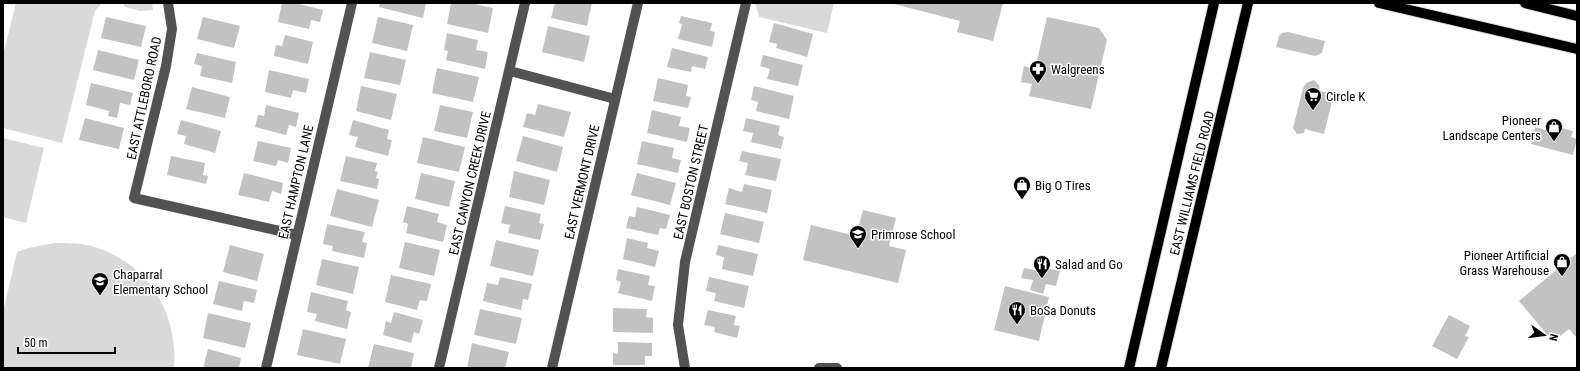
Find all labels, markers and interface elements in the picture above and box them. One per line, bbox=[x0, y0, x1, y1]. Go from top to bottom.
street label: EAST ATTLEBORO ROAD bbox=[124, 35, 164, 161]
pharmacy icon: Walgreens bbox=[1028, 59, 1048, 84]
place label: Walgreens bbox=[1051, 62, 1105, 77]
supermarket icon: Circle K bbox=[1303, 86, 1323, 111]
place label: Circle K bbox=[1326, 89, 1366, 104]
street label: EAST WILLIAMS FIELD ROAD bbox=[1167, 109, 1217, 257]
street label: EAST CANYON CREEK DRIVE bbox=[446, 110, 494, 256]
place label: Pioneer Landscape Centers bbox=[1443, 113, 1541, 143]
shop icon: Pioneer Landscape Centers bbox=[1544, 117, 1564, 142]
street label: EAST HAMPTON LANE bbox=[276, 123, 316, 241]
street label: EAST VERMONT DRIVE bbox=[562, 123, 602, 241]
street label: EAST BOSTON STREET bbox=[670, 123, 712, 241]
shop icon: Big O Tires bbox=[1012, 175, 1032, 200]
place label: Big O Tires bbox=[1035, 178, 1091, 193]
school or university icon: Primrose School bbox=[848, 224, 868, 249]
place label: Primrose School bbox=[871, 227, 955, 242]
place label: Pioneer Artificial Grass Warehouse bbox=[1460, 248, 1549, 278]
shop icon: Pioneer Artificial Grass Warehouse bbox=[1552, 252, 1572, 277]
restaurant icon: Salad and Go bbox=[1032, 254, 1052, 279]
place label: Salad and Go bbox=[1055, 257, 1123, 272]
place label: Chaparral Elementary School bbox=[113, 267, 208, 297]
school or university icon: Chaparral Elementary School bbox=[90, 271, 110, 296]
restaurant icon: BoSa Donuts bbox=[1007, 300, 1027, 325]
place label: BoSa Donuts bbox=[1030, 303, 1096, 318]
north arrow bbox=[1524, 315, 1564, 355]
scale bar bbox=[18, 329, 115, 355]
text: N bbox=[1546, 332, 1560, 342]
text: 50 m bbox=[24, 336, 48, 350]

